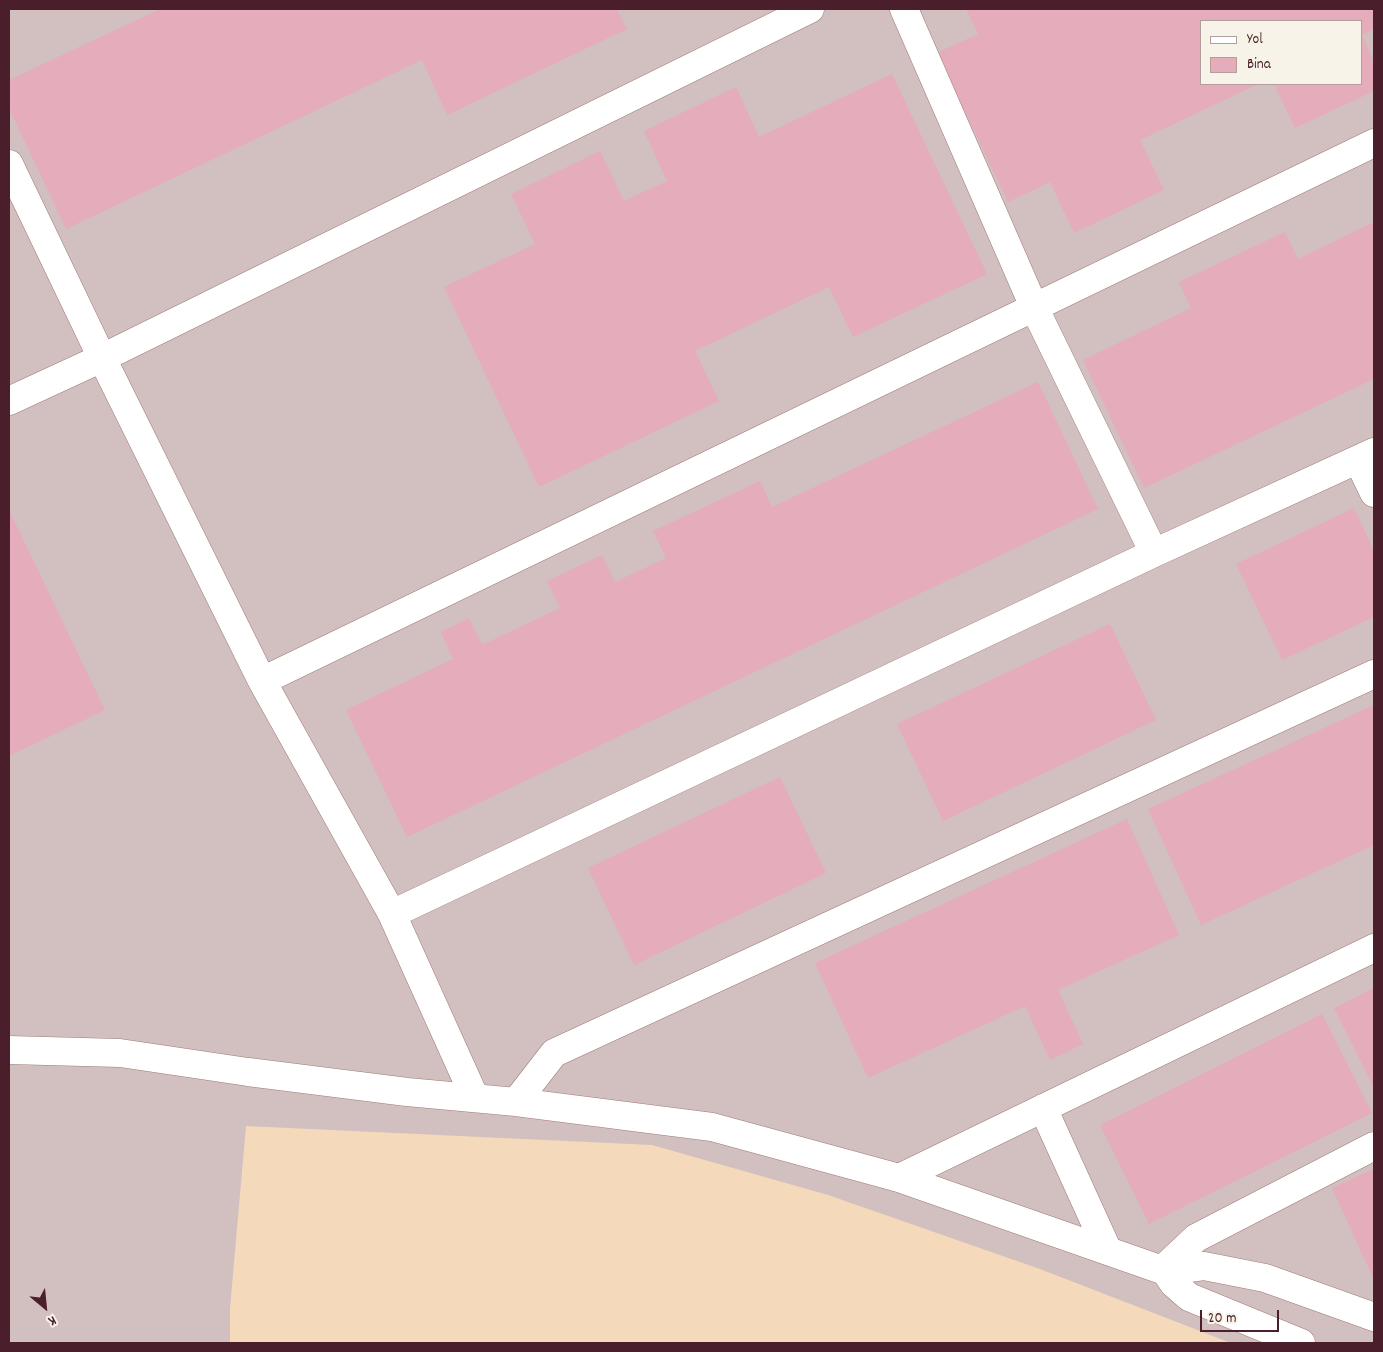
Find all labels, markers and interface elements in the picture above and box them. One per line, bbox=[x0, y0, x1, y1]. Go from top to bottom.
legend bbox=[1200, 20, 1363, 85]
text: Yol bbox=[1247, 29, 1263, 51]
text: Bina bbox=[1247, 54, 1271, 76]
north arrow bbox=[20, 1282, 70, 1332]
scale bar bbox=[1203, 1300, 1282, 1332]
text: 20 m bbox=[1208, 1308, 1236, 1330]
text: K bbox=[44, 1310, 60, 1331]

